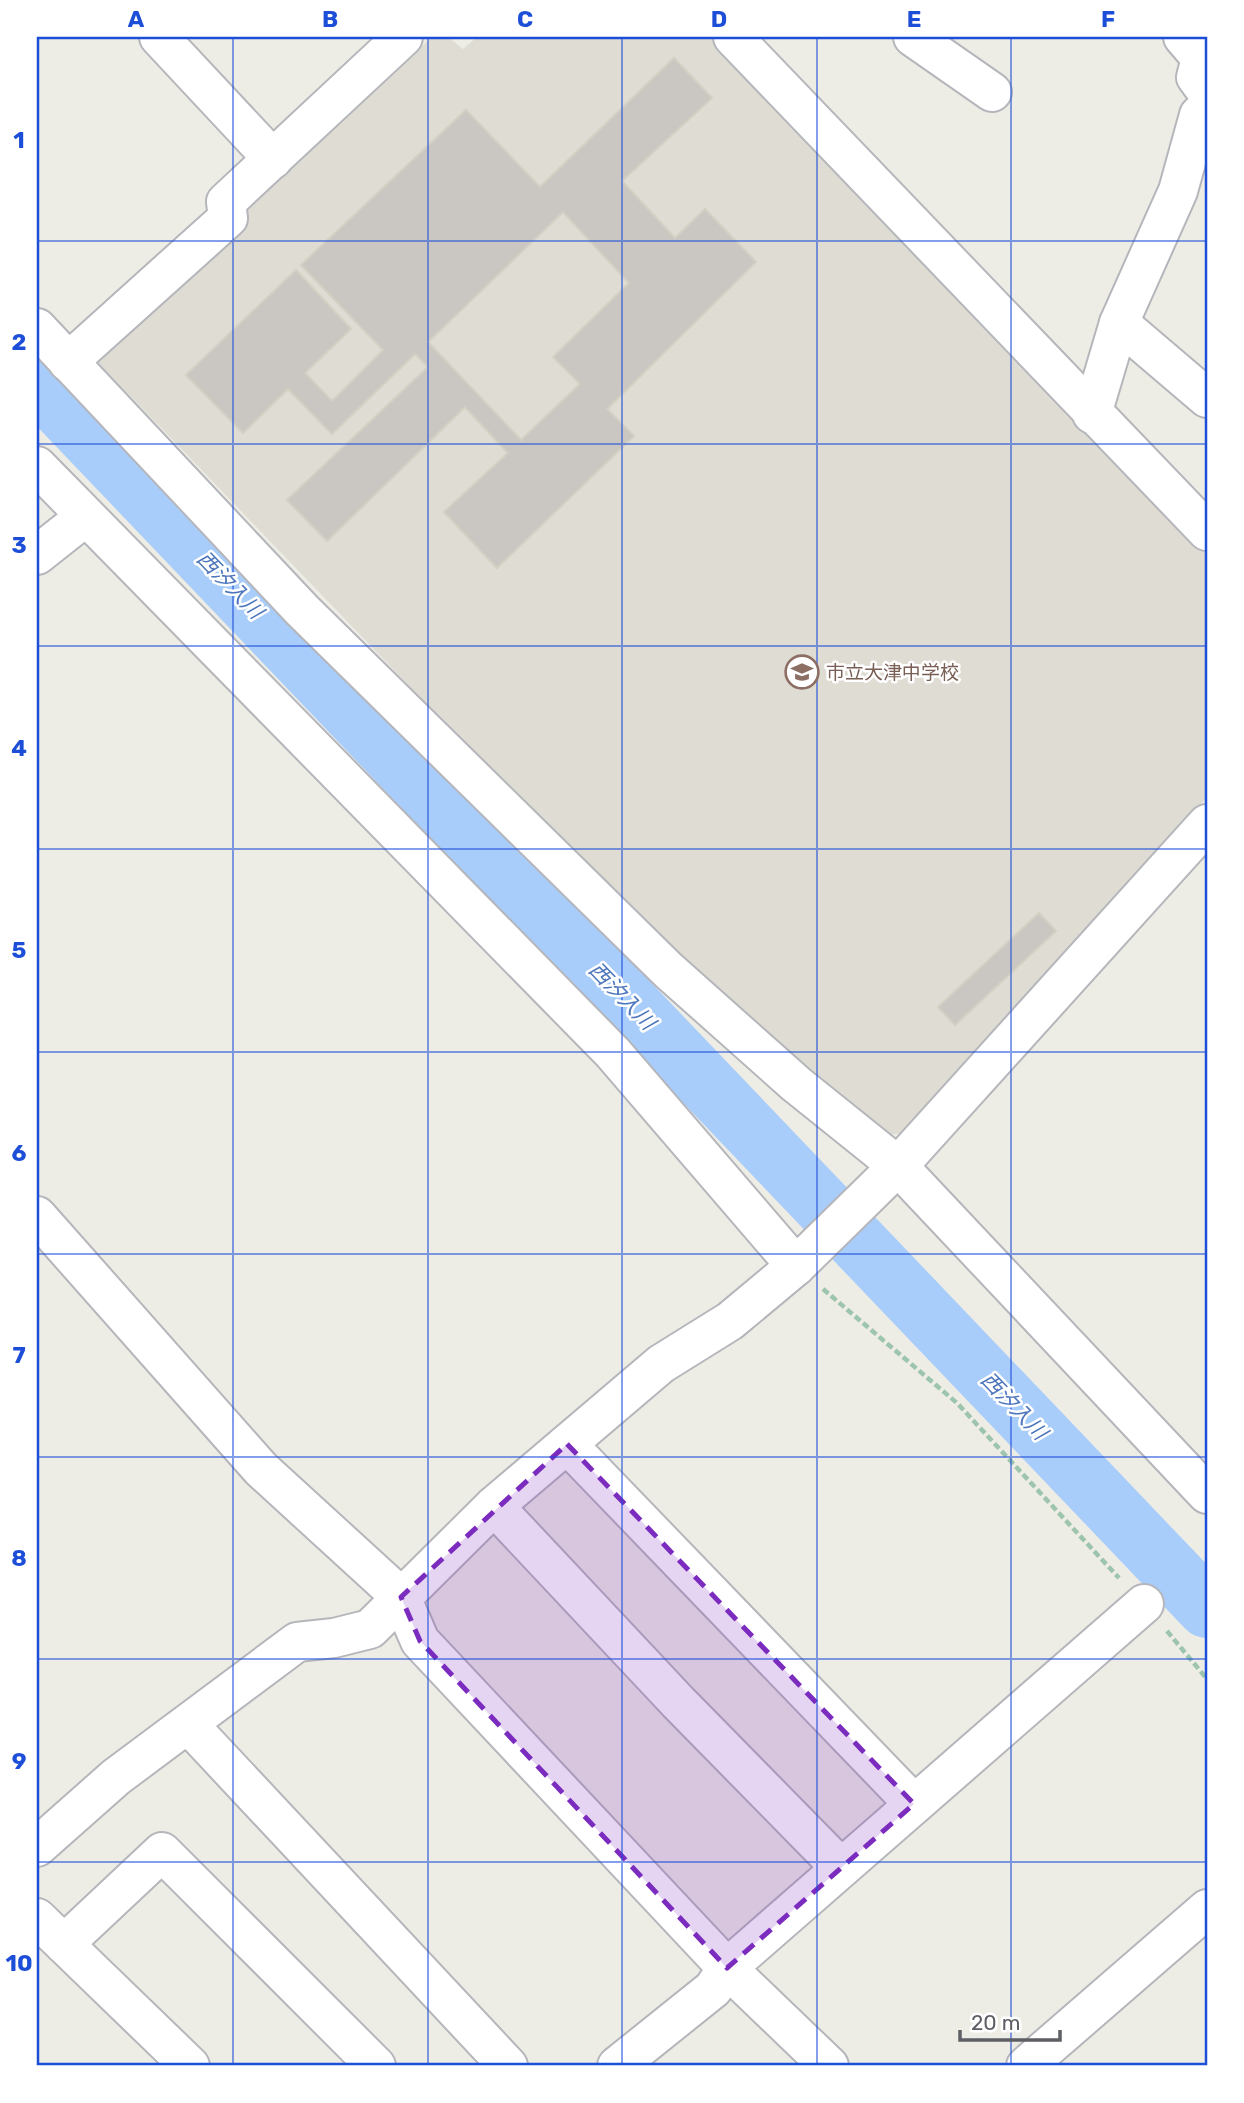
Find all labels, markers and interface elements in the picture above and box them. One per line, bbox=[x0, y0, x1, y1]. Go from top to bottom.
text: A bbox=[128, 5, 145, 33]
text: B bbox=[322, 5, 338, 33]
text: C bbox=[517, 5, 533, 33]
text: D bbox=[711, 5, 727, 33]
text: E bbox=[907, 5, 921, 33]
text: F bbox=[1101, 5, 1115, 33]
text: 1 bbox=[13, 126, 25, 154]
text: 2 bbox=[12, 328, 26, 356]
text: 3 bbox=[11, 531, 27, 559]
water label: 西汐入川 bbox=[192, 546, 270, 625]
school or university icon: 市立大津中学校 bbox=[783, 653, 821, 691]
place label: 市立大津中学校 bbox=[826, 661, 959, 684]
text: 4 bbox=[11, 734, 27, 762]
text: 5 bbox=[12, 936, 27, 964]
water label: 西汐入川 bbox=[584, 957, 662, 1036]
text: 6 bbox=[12, 1139, 27, 1167]
text: 7 bbox=[12, 1341, 26, 1369]
water label: 西汐入川 bbox=[976, 1367, 1054, 1446]
text: 8 bbox=[11, 1544, 27, 1572]
text: 9 bbox=[12, 1747, 26, 1775]
text: 10 bbox=[5, 1949, 33, 1977]
scale bar bbox=[960, 1998, 1060, 2042]
text: 20 m bbox=[971, 2010, 1020, 2035]

